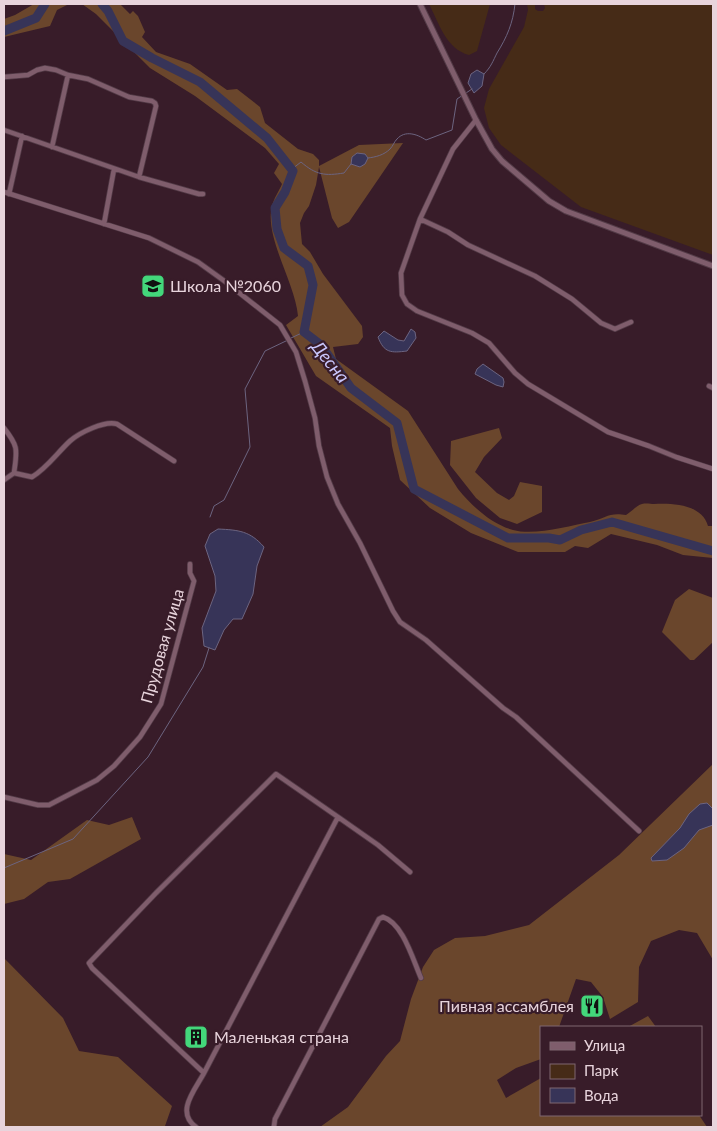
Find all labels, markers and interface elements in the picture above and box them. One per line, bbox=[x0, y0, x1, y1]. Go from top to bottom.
school or university icon: Школа №2060 bbox=[140, 273, 166, 299]
place label: Школа №2060 bbox=[170, 276, 281, 295]
water label: Десна bbox=[306, 335, 354, 387]
street label: Прудовая улица bbox=[136, 586, 187, 705]
restaurant icon: Пивная ассамблея bbox=[579, 993, 605, 1019]
place label: Пивная ассамблея bbox=[439, 996, 574, 1015]
building icon: Маленькая страна bbox=[183, 1024, 209, 1050]
legend bbox=[540, 1026, 702, 1116]
place label: Маленькая страна bbox=[214, 1027, 349, 1046]
text: Улица bbox=[584, 1036, 625, 1054]
text: Парк bbox=[584, 1061, 619, 1079]
text: Вода bbox=[584, 1086, 619, 1104]

